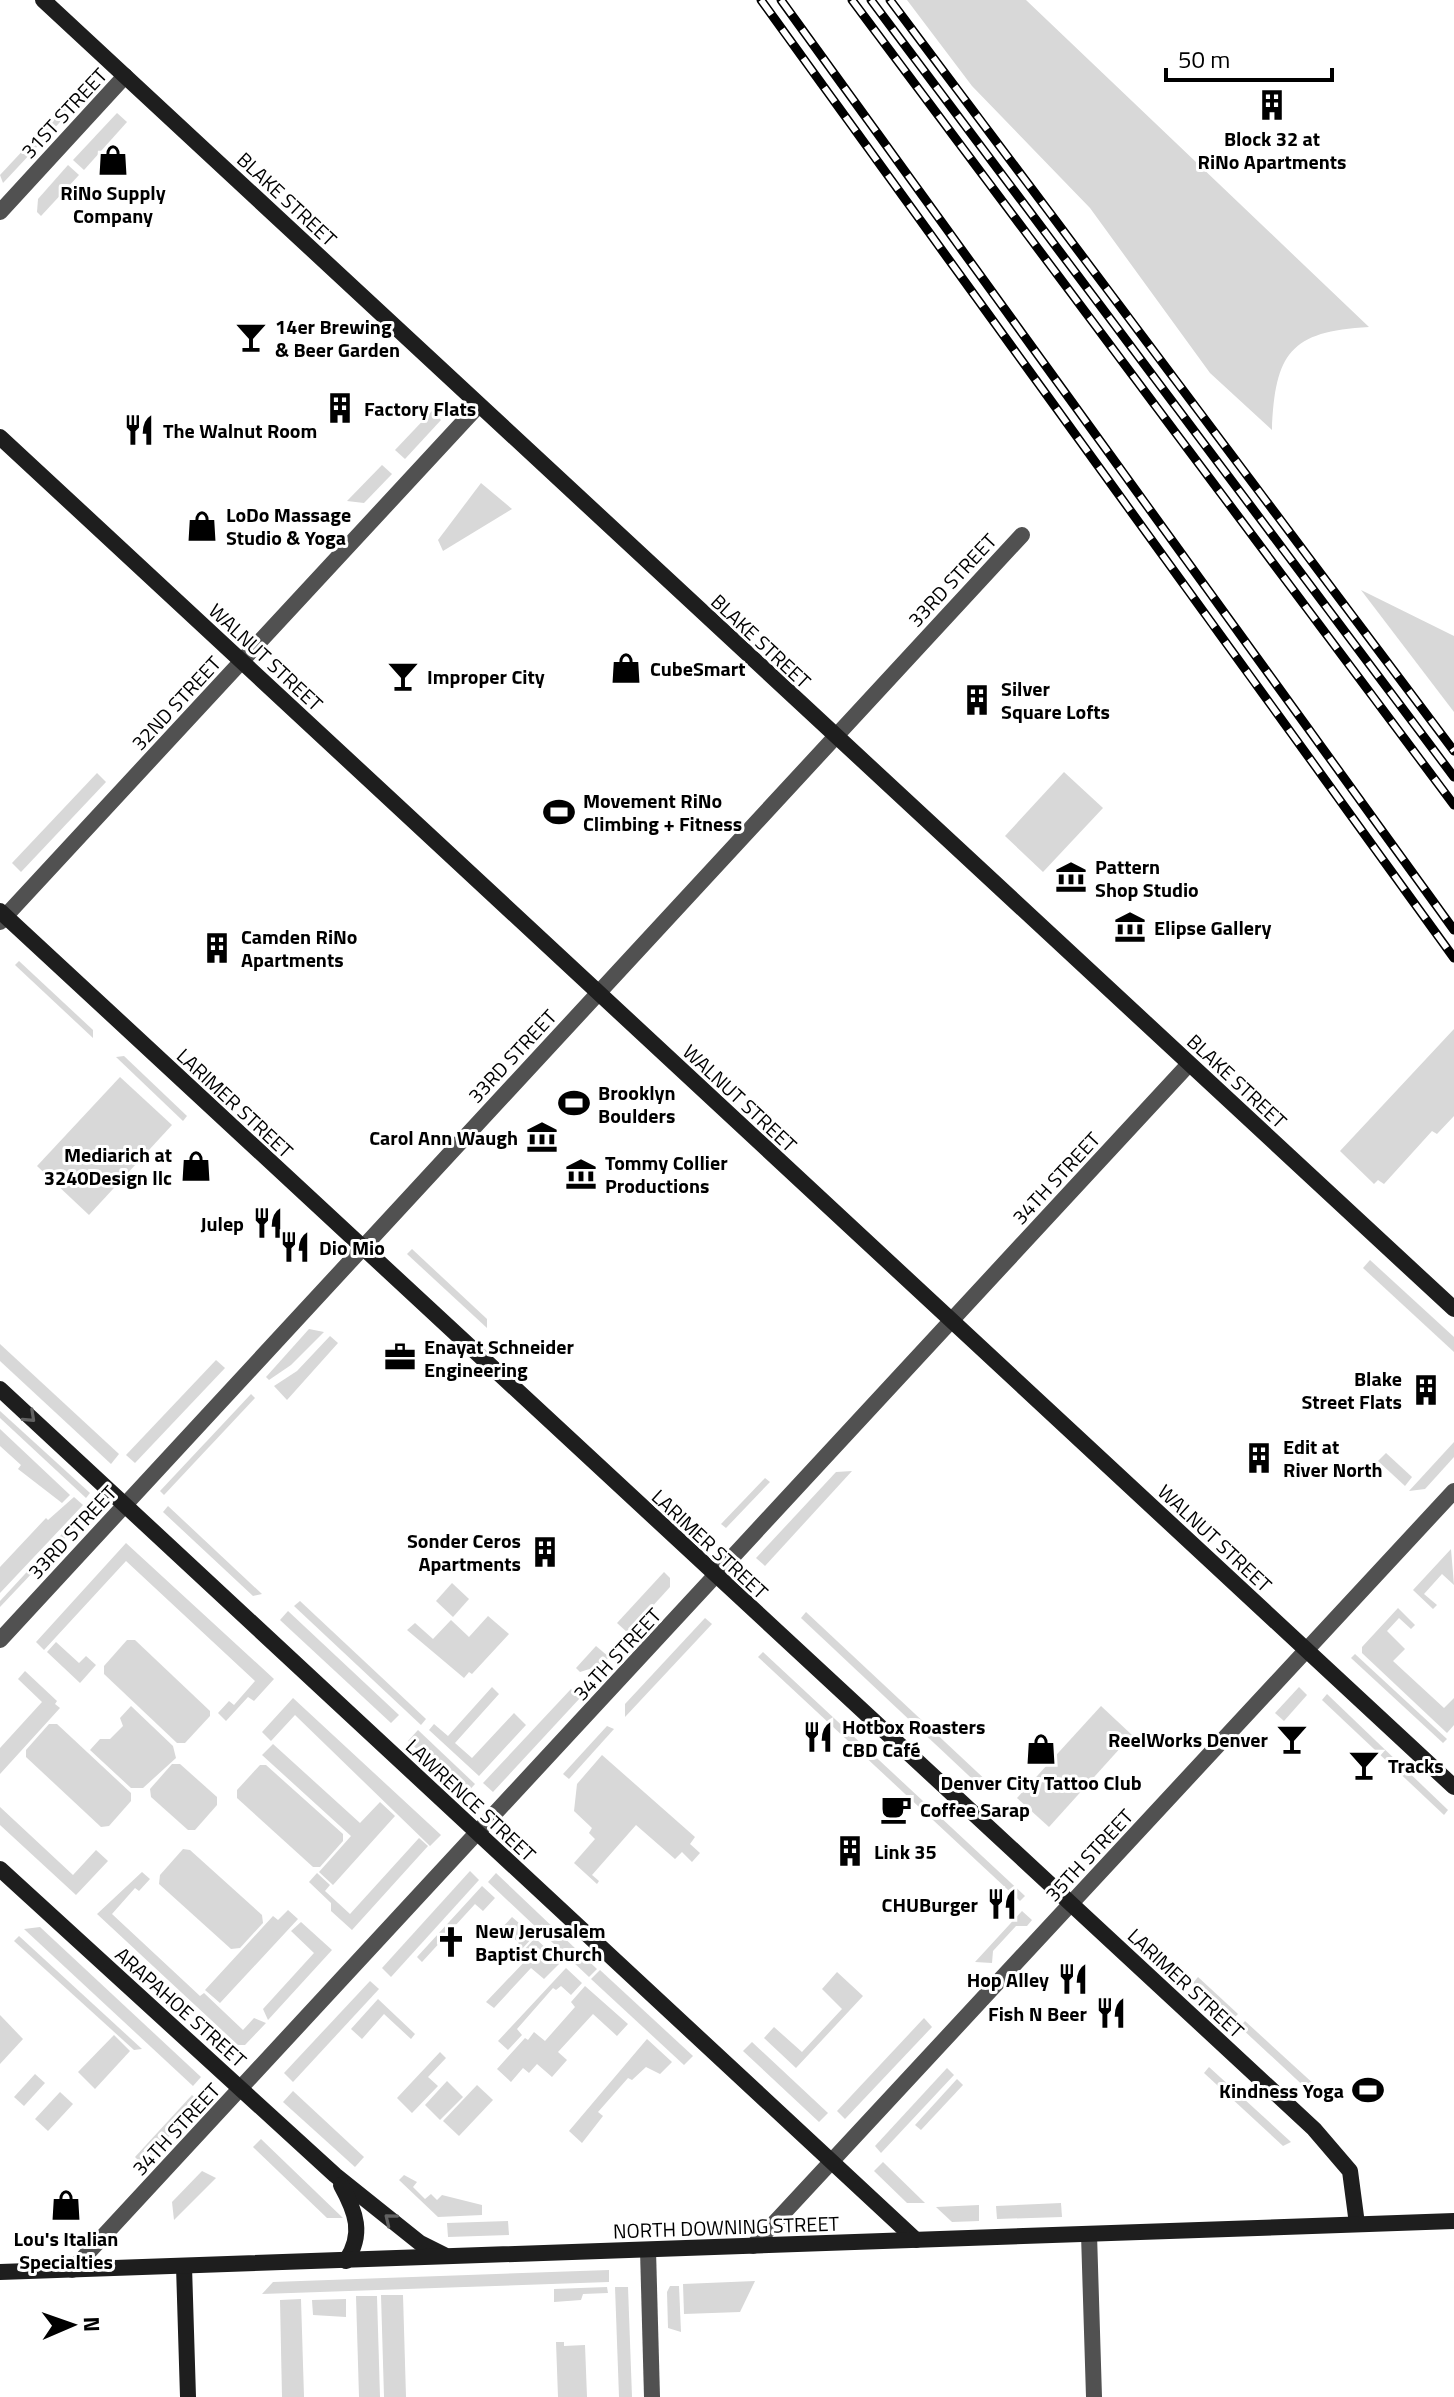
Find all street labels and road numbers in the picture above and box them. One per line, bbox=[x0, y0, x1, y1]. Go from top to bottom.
street label: 31ST STREET bbox=[14, 60, 115, 165]
street label: BLAKE STREET bbox=[230, 144, 344, 254]
street label: 33RD STREET bbox=[900, 526, 1004, 634]
street label: BLAKE STREET bbox=[704, 586, 818, 696]
street label: WALNUT STREET bbox=[202, 596, 330, 719]
street label: 32ND STREET bbox=[124, 648, 228, 757]
street label: 33RD STREET bbox=[460, 1002, 564, 1110]
street label: BLAKE STREET bbox=[1180, 1026, 1294, 1136]
street label: WALNUT STREET bbox=[676, 1037, 804, 1160]
street label: LARIMER STREET bbox=[170, 1041, 301, 1166]
street label: 34TH STREET bbox=[1005, 1124, 1108, 1231]
street label: WALNUT STREET bbox=[1151, 1477, 1279, 1600]
street label: 33RD STREET bbox=[20, 1478, 124, 1586]
street label: LARIMER STREET bbox=[645, 1482, 776, 1607]
street label: 34TH STREET bbox=[566, 1600, 669, 1707]
street label: LAWRENCE STREET bbox=[399, 1731, 543, 1869]
street label: 35TH STREET bbox=[1038, 1801, 1141, 1908]
street label: LARIMER STREET bbox=[1121, 1921, 1252, 2046]
street label: ARAPAHOE STREET bbox=[108, 1939, 254, 2075]
street label: 34TH STREET bbox=[125, 2075, 228, 2182]
street label: NORTH DOWNING STREET bbox=[613, 2208, 840, 2246]

